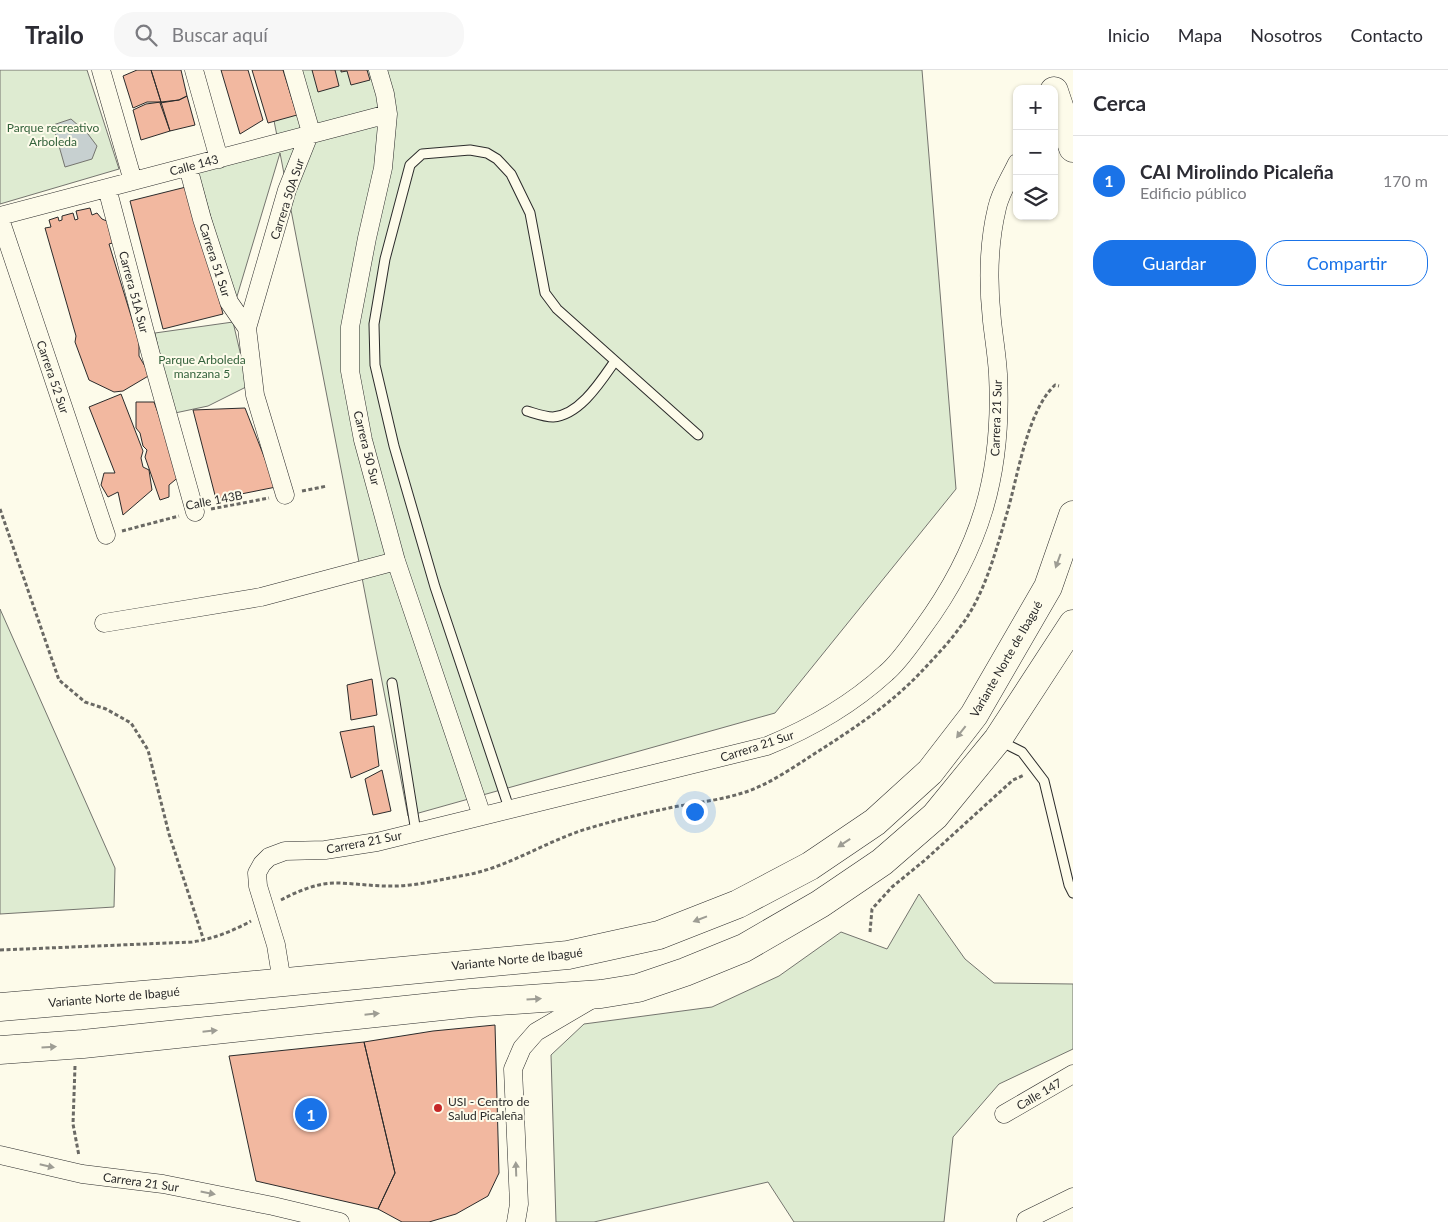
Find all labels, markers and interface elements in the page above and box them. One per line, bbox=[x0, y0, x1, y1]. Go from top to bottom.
search box bbox=[114, 12, 464, 57]
text: Trailo bbox=[25, 20, 84, 49]
icon: search bbox=[132, 21, 160, 49]
text: Buscar aquí bbox=[172, 23, 268, 46]
text: Inicio bbox=[1107, 24, 1150, 46]
text: Mapa bbox=[1178, 24, 1222, 46]
text: Nosotros bbox=[1250, 24, 1322, 46]
text: Contacto bbox=[1350, 24, 1423, 46]
map controls bbox=[1013, 85, 1058, 220]
button: + bbox=[1013, 85, 1058, 130]
text: Cerca bbox=[1093, 90, 1146, 115]
park label: Parque recreativo Arboleda bbox=[7, 120, 100, 149]
button: − bbox=[1013, 130, 1058, 175]
street label: Calle 143 bbox=[168, 151, 220, 179]
street label: Carrera 50A Sur bbox=[267, 156, 307, 241]
text: CAI Mirolindo Picaleña bbox=[1140, 160, 1334, 183]
text: 1 bbox=[1104, 171, 1114, 190]
text: 170 m bbox=[1383, 171, 1428, 190]
button: layers bbox=[1013, 175, 1058, 220]
text: Edificio público bbox=[1140, 183, 1247, 202]
street label: Carrera 51 Sur bbox=[196, 221, 234, 299]
button: Guardar bbox=[1093, 240, 1256, 286]
button: Compartir bbox=[1266, 240, 1428, 286]
street label: Carrera 51A Sur bbox=[116, 249, 152, 335]
street label: Carrera 52 Sur bbox=[33, 338, 73, 416]
park label: Parque Arboleda manzana 5 bbox=[158, 352, 246, 381]
street label: Carrera 21 Sur bbox=[987, 379, 1005, 457]
street label: Carrera 50 Sur bbox=[350, 409, 384, 488]
street label: Calle 143B bbox=[184, 487, 244, 513]
one-way arrow bbox=[1054, 554, 1062, 569]
street label: Variante Norte de Ibagué bbox=[967, 598, 1045, 720]
one-way arrow bbox=[956, 725, 966, 739]
street label: Carrera 21 Sur bbox=[718, 727, 796, 765]
your location bbox=[682, 799, 708, 825]
street label: Carrera 21 Sur bbox=[325, 827, 404, 857]
one-way arrow bbox=[837, 838, 850, 848]
one-way arrow bbox=[693, 916, 708, 923]
street label: Variante Norte de Ibagué bbox=[451, 945, 583, 973]
street label: Variante Norte de Ibagué bbox=[48, 984, 180, 1010]
one-way arrow bbox=[526, 995, 542, 1003]
one-way arrow bbox=[364, 1010, 380, 1018]
one-way arrow bbox=[203, 1027, 219, 1035]
one-way arrow bbox=[41, 1043, 57, 1051]
street label: Calle 147 bbox=[1014, 1075, 1064, 1113]
place label: USI - Centro de Salud Picaleña bbox=[448, 1094, 530, 1123]
pin: 1 bbox=[295, 1095, 327, 1133]
marker: USI - Centro de Salud Picaleña bbox=[432, 1102, 444, 1114]
one-way arrow bbox=[512, 1161, 520, 1177]
one-way arrow bbox=[40, 1162, 55, 1170]
street label: Carrera 21 Sur bbox=[102, 1169, 181, 1195]
one-way arrow bbox=[200, 1189, 216, 1197]

